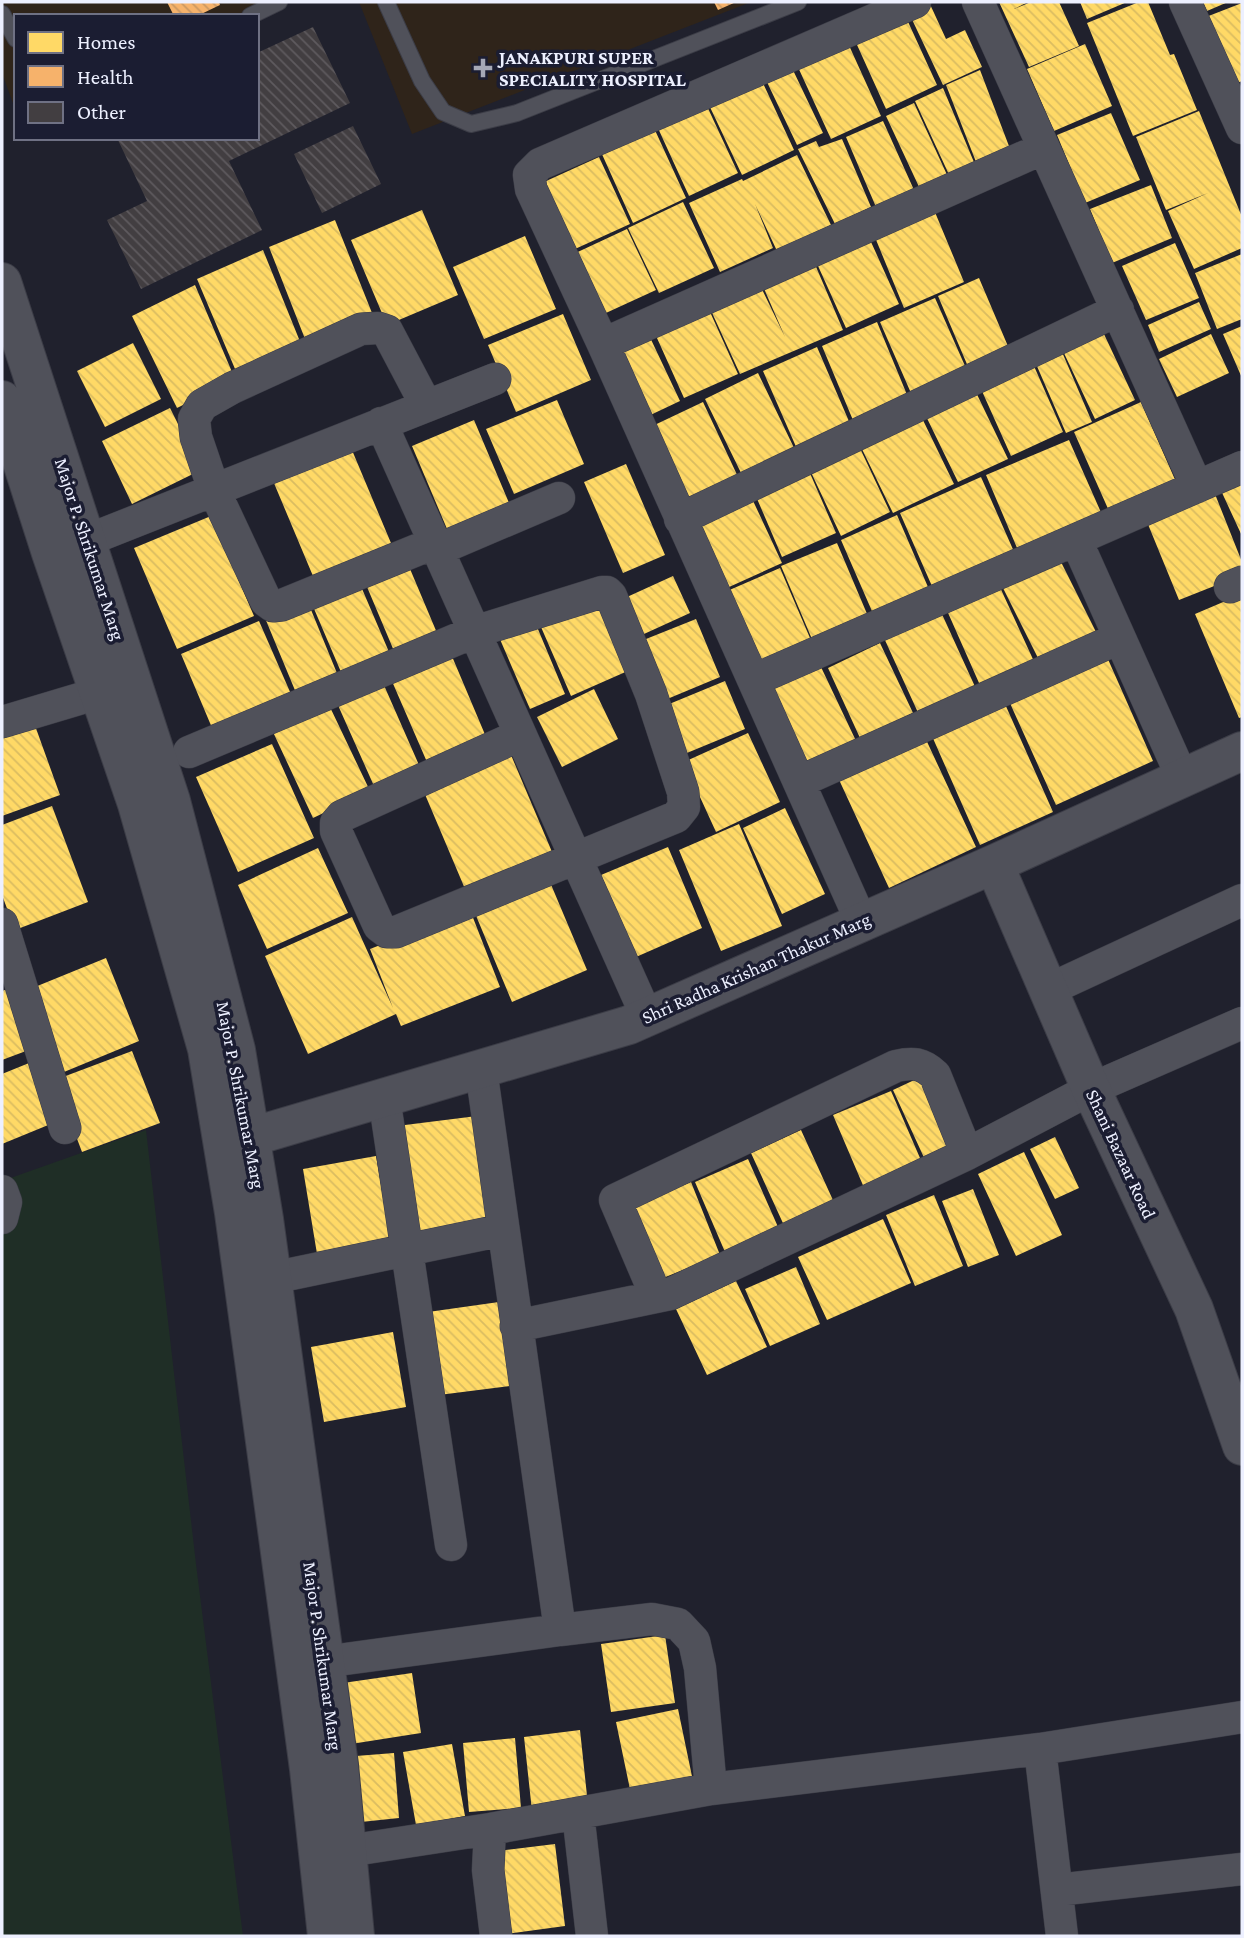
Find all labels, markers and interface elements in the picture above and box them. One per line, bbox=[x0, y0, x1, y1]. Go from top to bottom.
legend bbox=[14, 14, 259, 140]
text: Homes bbox=[77, 30, 136, 54]
place label: JANAKPURI SUPER SPECIALITY HOSPITAL bbox=[497, 47, 687, 90]
marker: JANAKPURI SUPER SPECIALITY HOSPITAL bbox=[473, 58, 493, 78]
text: Health bbox=[77, 65, 133, 89]
text: Other bbox=[77, 100, 127, 124]
street label: Major P. Shrikumar Marg bbox=[50, 455, 129, 643]
street label: Shri Radha Krishan Thakur Marg bbox=[639, 908, 873, 1028]
street label: Major P. Shrikumar Marg bbox=[212, 1000, 269, 1191]
street label: Shani Bazaar Road bbox=[1082, 1086, 1160, 1222]
street label: Major P. Shrikumar Marg bbox=[298, 1560, 347, 1752]

